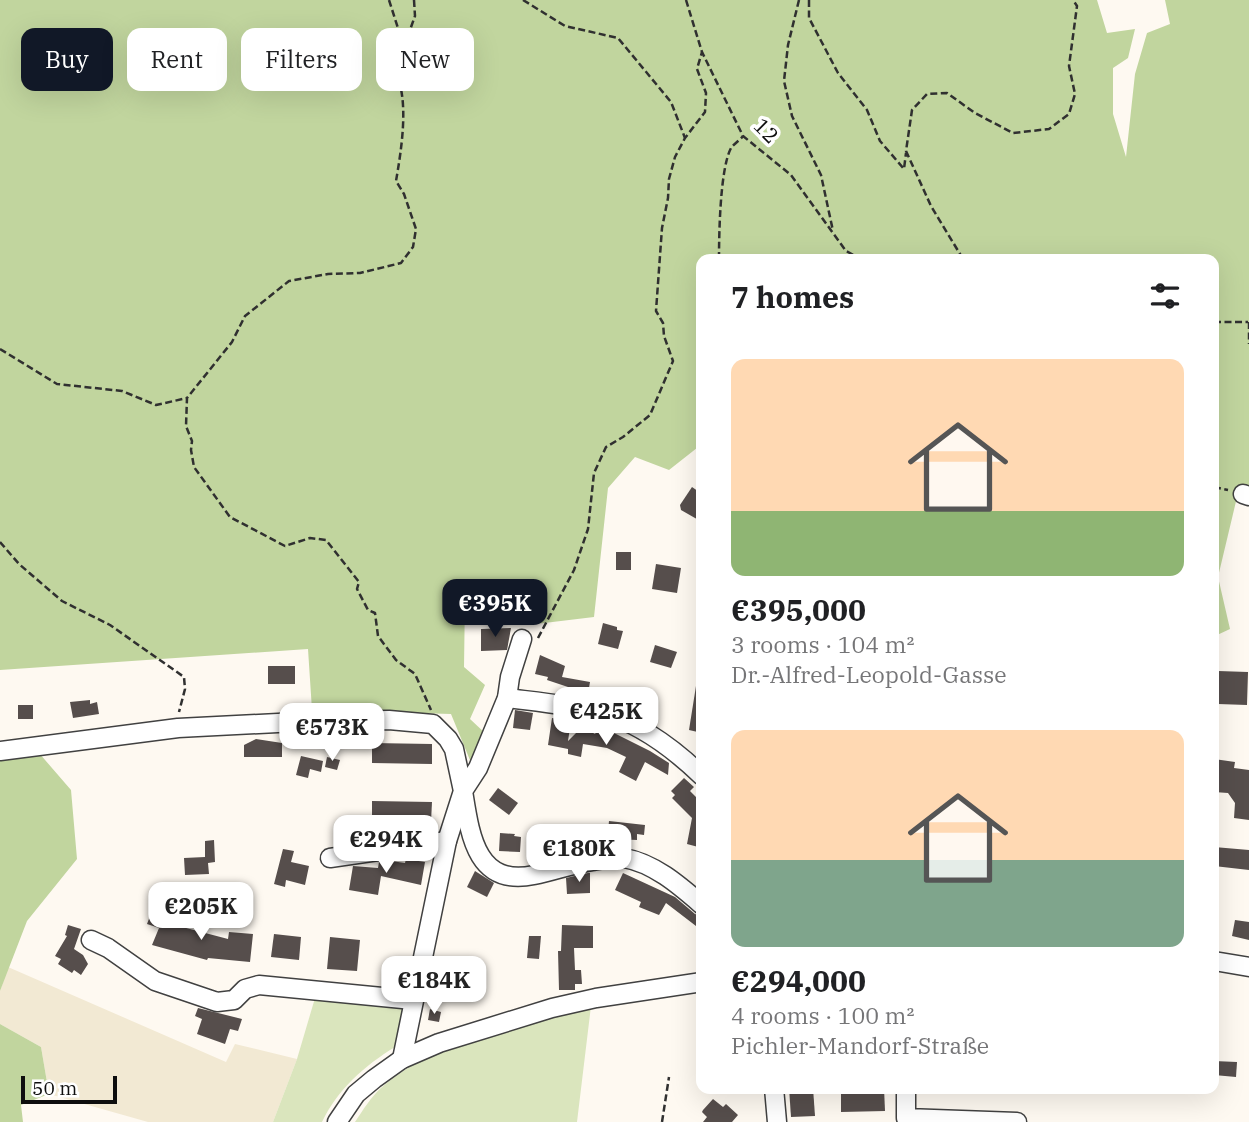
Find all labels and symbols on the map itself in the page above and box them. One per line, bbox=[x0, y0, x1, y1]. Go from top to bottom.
street label: 12 bbox=[748, 111, 786, 149]
pin: €395K bbox=[446, 580, 544, 639]
pin: €425K bbox=[557, 688, 655, 747]
pin: €573K bbox=[283, 704, 381, 763]
pin: €294K bbox=[337, 816, 435, 875]
pin: €180K bbox=[530, 824, 628, 884]
pin: €205K bbox=[152, 883, 250, 942]
pin: €184K bbox=[385, 956, 483, 1016]
scale bar bbox=[21, 1073, 117, 1105]

